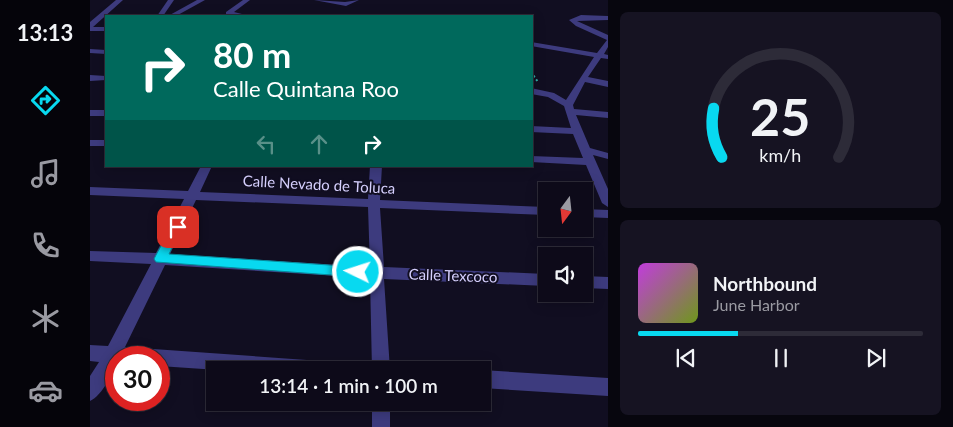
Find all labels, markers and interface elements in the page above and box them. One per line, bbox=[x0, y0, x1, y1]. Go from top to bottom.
text: 13:13 bbox=[17, 19, 73, 46]
text: 80 m bbox=[213, 33, 291, 75]
icon: right bbox=[130, 35, 195, 100]
text: Calle Quintana Roo bbox=[213, 75, 399, 102]
icon: directions bbox=[28, 83, 63, 118]
text: 25 bbox=[750, 85, 811, 147]
icon: left bbox=[252, 130, 280, 158]
icon: ahead bbox=[305, 130, 333, 158]
icon: right bbox=[358, 130, 386, 158]
text: km/h bbox=[760, 144, 801, 166]
icon: music bbox=[28, 156, 63, 191]
street label: Calle Nevado de Toluca bbox=[242, 171, 396, 197]
north arrow bbox=[538, 182, 592, 238]
map controls bbox=[538, 182, 593, 302]
pin bbox=[157, 206, 199, 248]
icon: arrive bbox=[164, 213, 192, 241]
icon: phone bbox=[28, 228, 63, 263]
position arrow bbox=[331, 245, 383, 297]
button: sound bbox=[538, 247, 593, 302]
street label: Calle Texcoco bbox=[408, 264, 498, 286]
text: Northbound bbox=[713, 272, 817, 295]
text: June Harbor bbox=[713, 295, 800, 314]
icon: climate bbox=[28, 301, 63, 336]
icon: previous bbox=[672, 344, 700, 372]
icon: pause bbox=[767, 344, 795, 372]
icon: next bbox=[862, 344, 890, 372]
speed limit sign: 30 bbox=[105, 346, 170, 411]
icon: car bbox=[28, 373, 63, 408]
text: 13:14 · 1 min · 100 m bbox=[259, 374, 438, 397]

